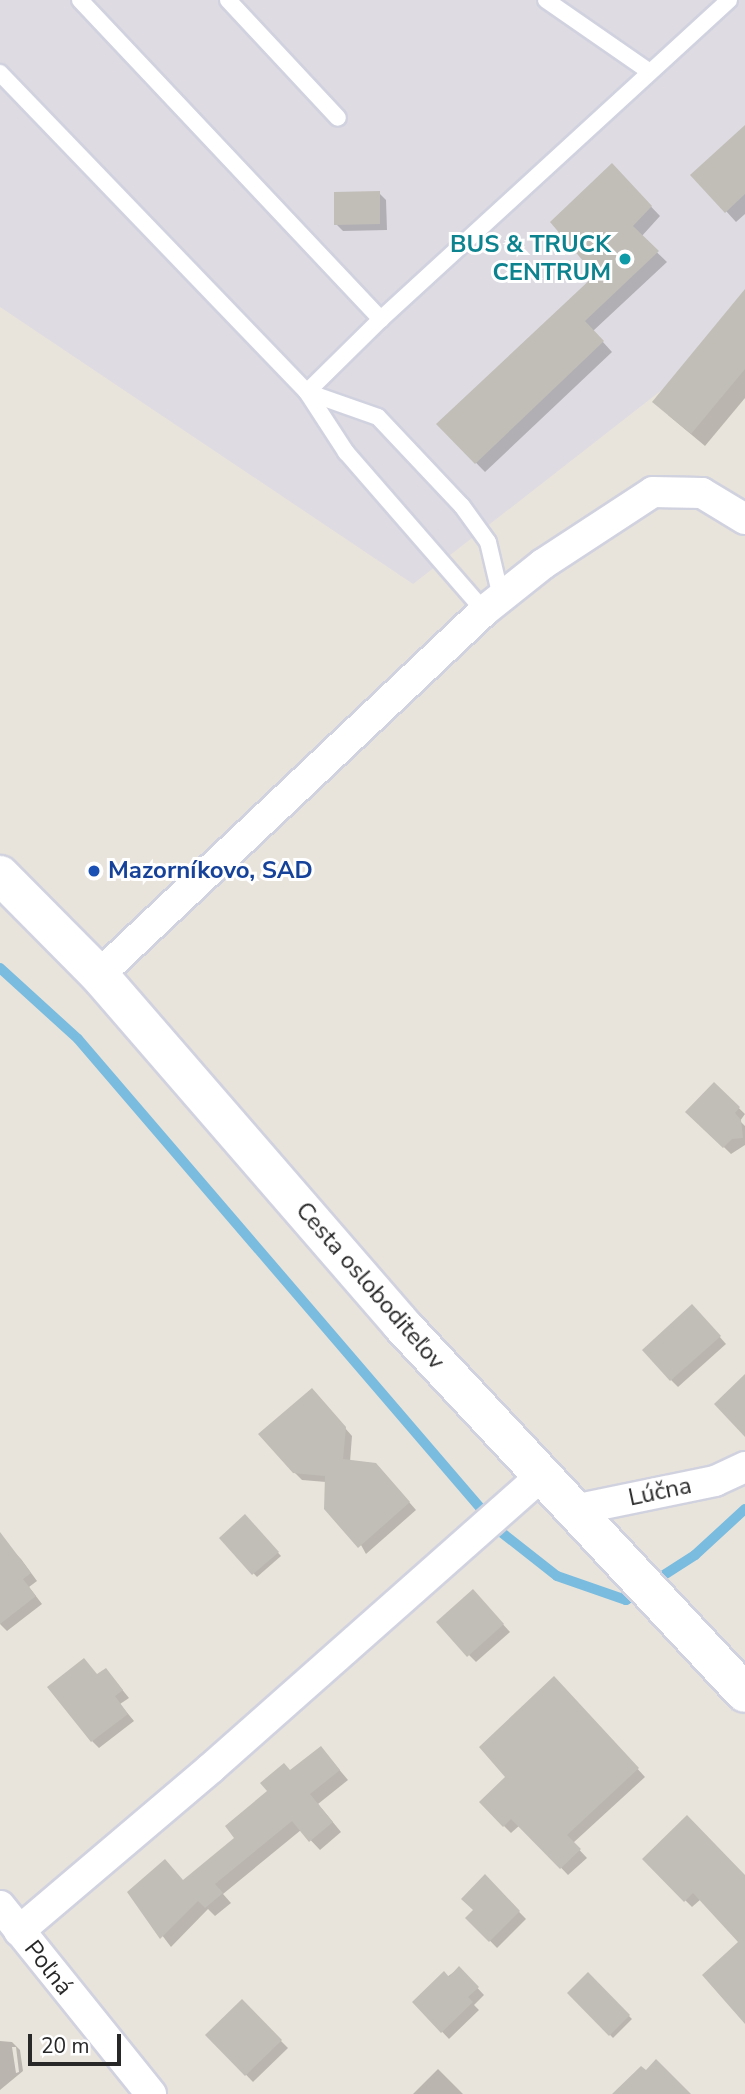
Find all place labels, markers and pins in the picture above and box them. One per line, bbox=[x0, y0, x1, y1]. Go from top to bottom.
place label: BUS & TRUCK CENTRUM bbox=[450, 231, 611, 287]
marker: BUS & TRUCK CENTRUM bbox=[617, 251, 633, 267]
place label: Mazorníkovo, SAD bbox=[108, 857, 313, 885]
marker: Mazorníkovo, SAD bbox=[86, 863, 102, 879]

